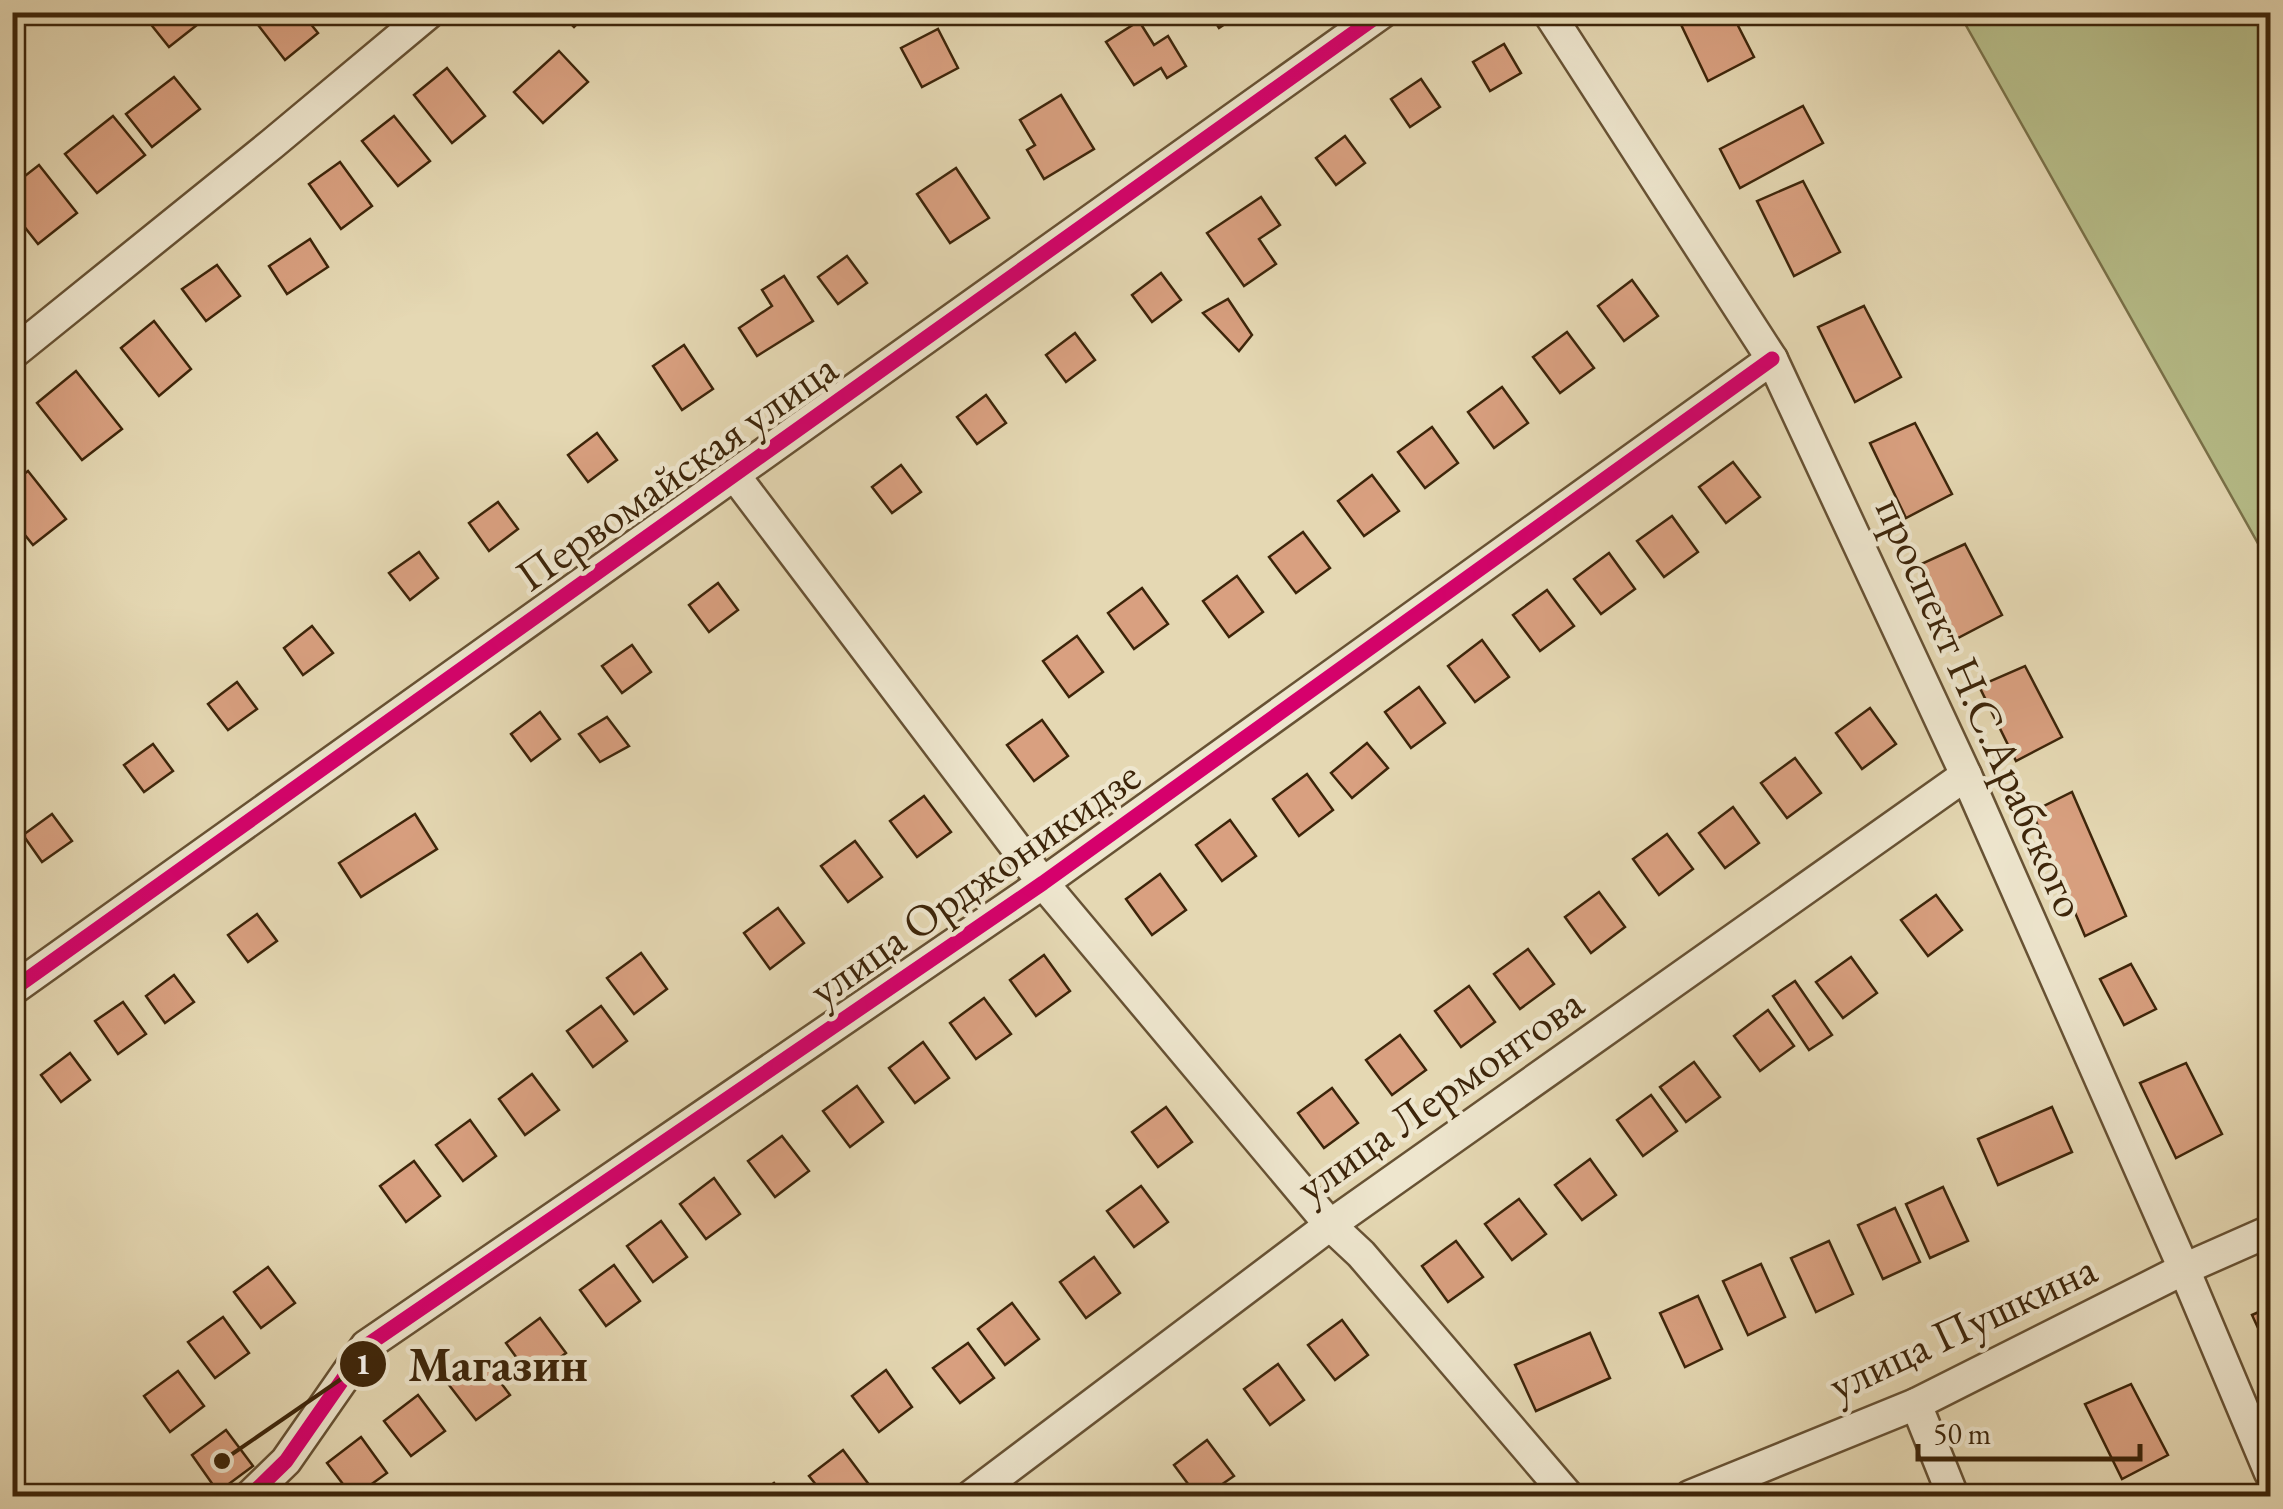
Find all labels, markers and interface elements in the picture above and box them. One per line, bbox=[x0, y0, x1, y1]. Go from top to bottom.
street label: Первомайская улица bbox=[504, 338, 848, 604]
street label: проспект Н.С.Арабского bbox=[1863, 488, 2101, 926]
street label: улица Орджоникидзе bbox=[797, 746, 1151, 1018]
street label: улица Лермонтова bbox=[1284, 973, 1594, 1215]
street label: улица Пушкина bbox=[1819, 1239, 2105, 1413]
callout: Магазин bbox=[338, 1325, 608, 1403]
text: Магазин bbox=[408, 1333, 588, 1395]
text: 1 bbox=[355, 1344, 371, 1383]
scale bar bbox=[1918, 1399, 2140, 1461]
text: 50 m bbox=[1933, 1414, 1991, 1453]

